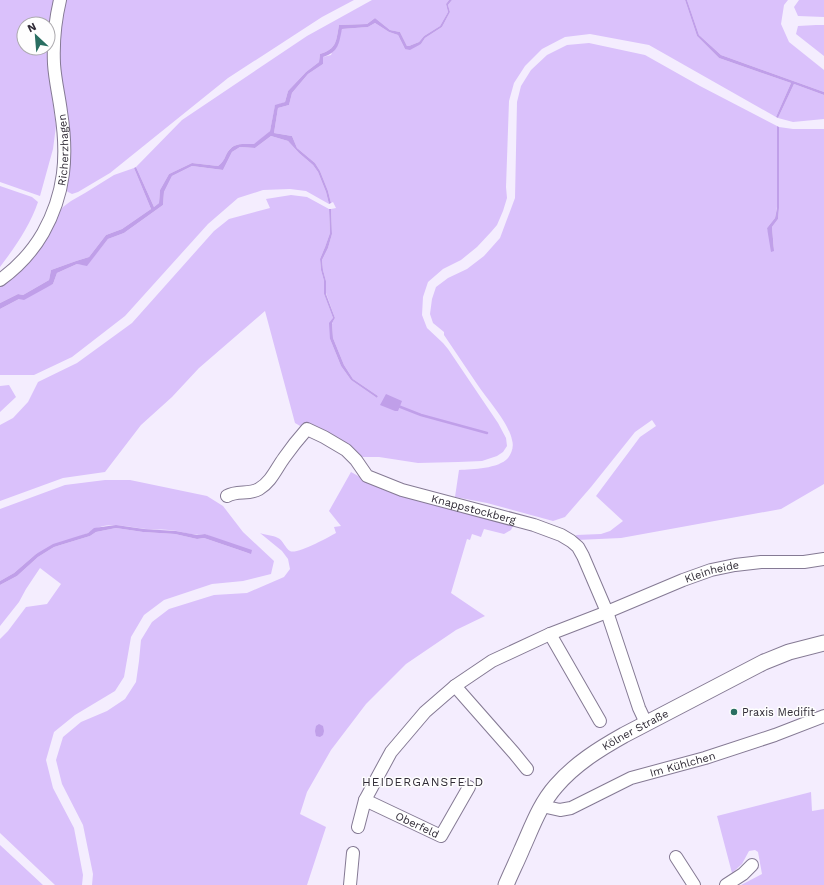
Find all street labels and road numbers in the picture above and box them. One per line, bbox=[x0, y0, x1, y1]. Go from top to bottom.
street label: Richerzhagen bbox=[55, 113, 71, 187]
street label: Knappstockberg bbox=[430, 492, 517, 526]
street label: Kleinheide bbox=[683, 558, 740, 585]
street label: Kölner Straße bbox=[600, 707, 670, 753]
street label: Im Kühlchen bbox=[648, 749, 717, 779]
street label: Oberfeld bbox=[394, 809, 441, 841]

